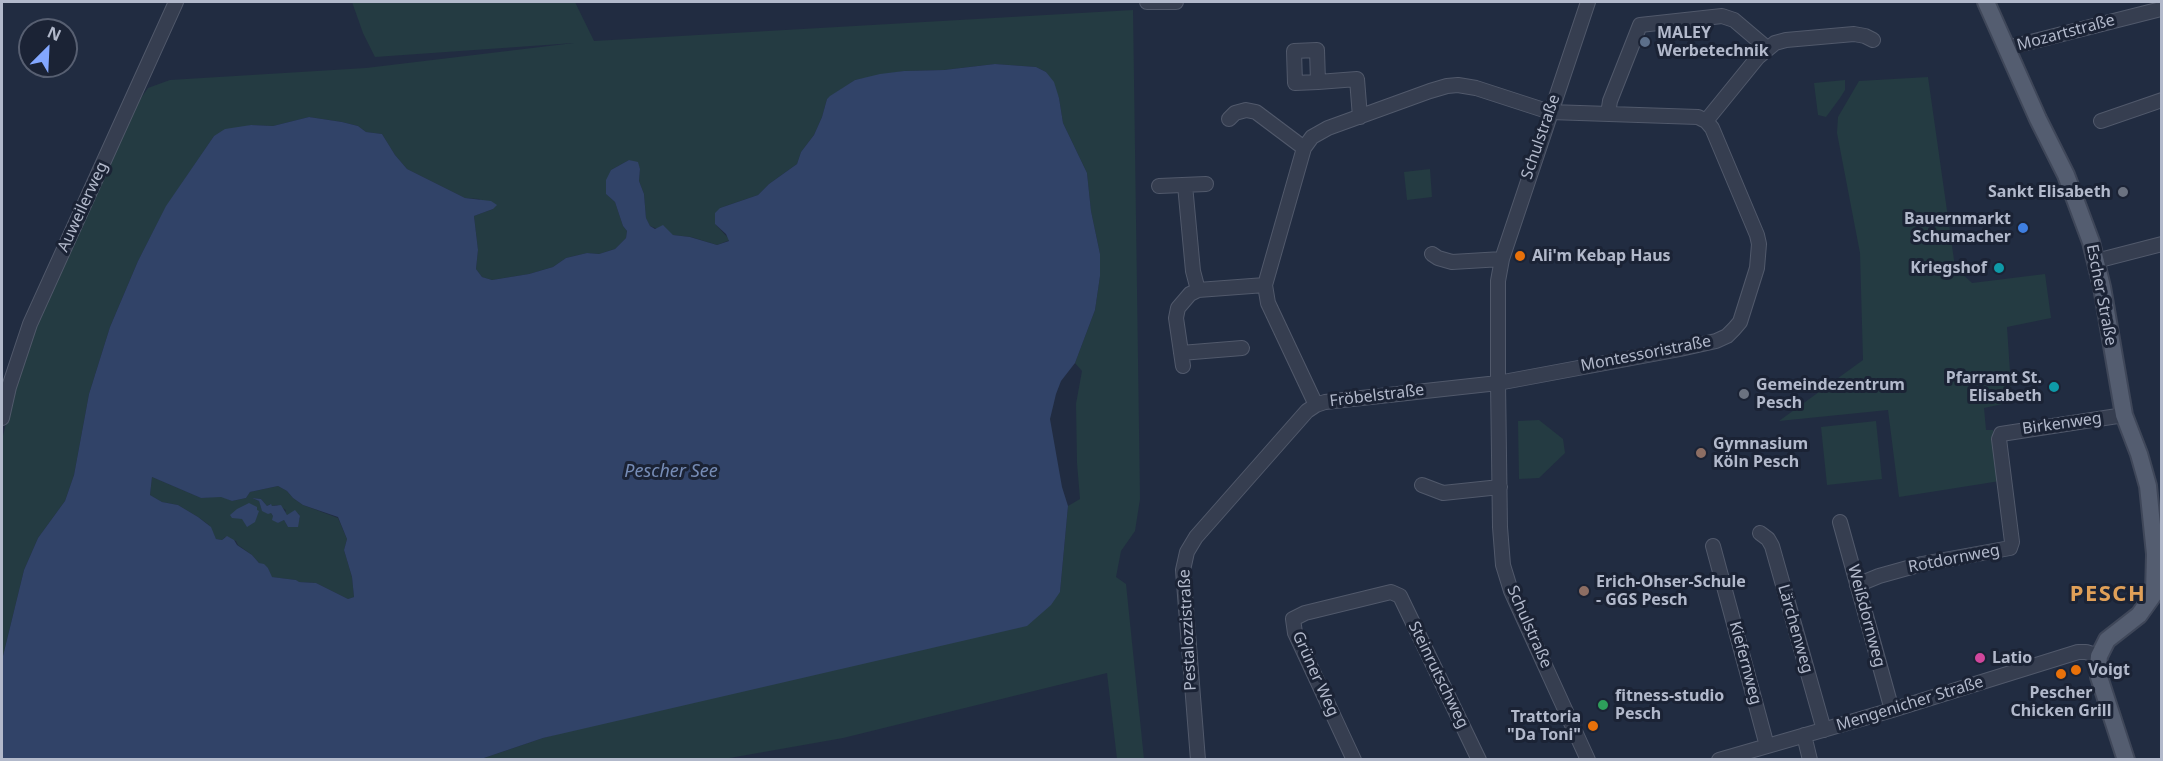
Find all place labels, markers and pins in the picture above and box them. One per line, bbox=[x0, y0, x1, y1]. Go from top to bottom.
place label: MALEY Werbetechnik bbox=[1657, 23, 1769, 61]
marker: MALEY Werbetechnik bbox=[1638, 35, 1652, 49]
place label: Sankt Elisabeth bbox=[1988, 182, 2111, 202]
marker: Sankt Elisabeth bbox=[2116, 185, 2130, 199]
place label: Bauernmarkt Schumacher bbox=[1904, 209, 2011, 247]
marker: Bauernmarkt Schumacher bbox=[2016, 221, 2030, 235]
place label: Ali'm Kebap Haus bbox=[1532, 246, 1671, 266]
marker: Ali'm Kebap Haus bbox=[1513, 249, 1527, 263]
place label: Kriegshof bbox=[1910, 258, 1987, 278]
marker: Kriegshof bbox=[1992, 261, 2006, 275]
place label: Pfarramt St. Elisabeth bbox=[1946, 368, 2042, 406]
place label: Gemeindezentrum Pesch bbox=[1756, 375, 1905, 413]
marker: Pfarramt St. Elisabeth bbox=[2047, 380, 2061, 394]
marker: Gemeindezentrum Pesch bbox=[1737, 387, 1751, 401]
place label: Gymnasium Köln Pesch bbox=[1713, 434, 1808, 472]
marker: Gymnasium Köln Pesch bbox=[1694, 446, 1708, 460]
place label: Erich-Ohser-Schule - GGS Pesch bbox=[1596, 572, 1746, 610]
marker: Erich-Ohser-Schule - GGS Pesch bbox=[1577, 584, 1591, 598]
place label: Latio bbox=[1992, 648, 2032, 668]
marker: Latio bbox=[1973, 651, 1987, 665]
place label: Voigt bbox=[2088, 660, 2130, 680]
marker: Voigt bbox=[2069, 663, 2083, 677]
marker: Pescher Chicken Grill bbox=[2054, 667, 2068, 681]
place label: Pescher Chicken Grill bbox=[2011, 683, 2111, 721]
place label: fitness-studio Pesch bbox=[1615, 686, 1724, 724]
marker: fitness-studio Pesch bbox=[1596, 698, 1610, 712]
place label: Trattoria "Da Toni" bbox=[1507, 707, 1581, 745]
marker: Trattoria "Da Toni" bbox=[1586, 719, 1600, 733]

